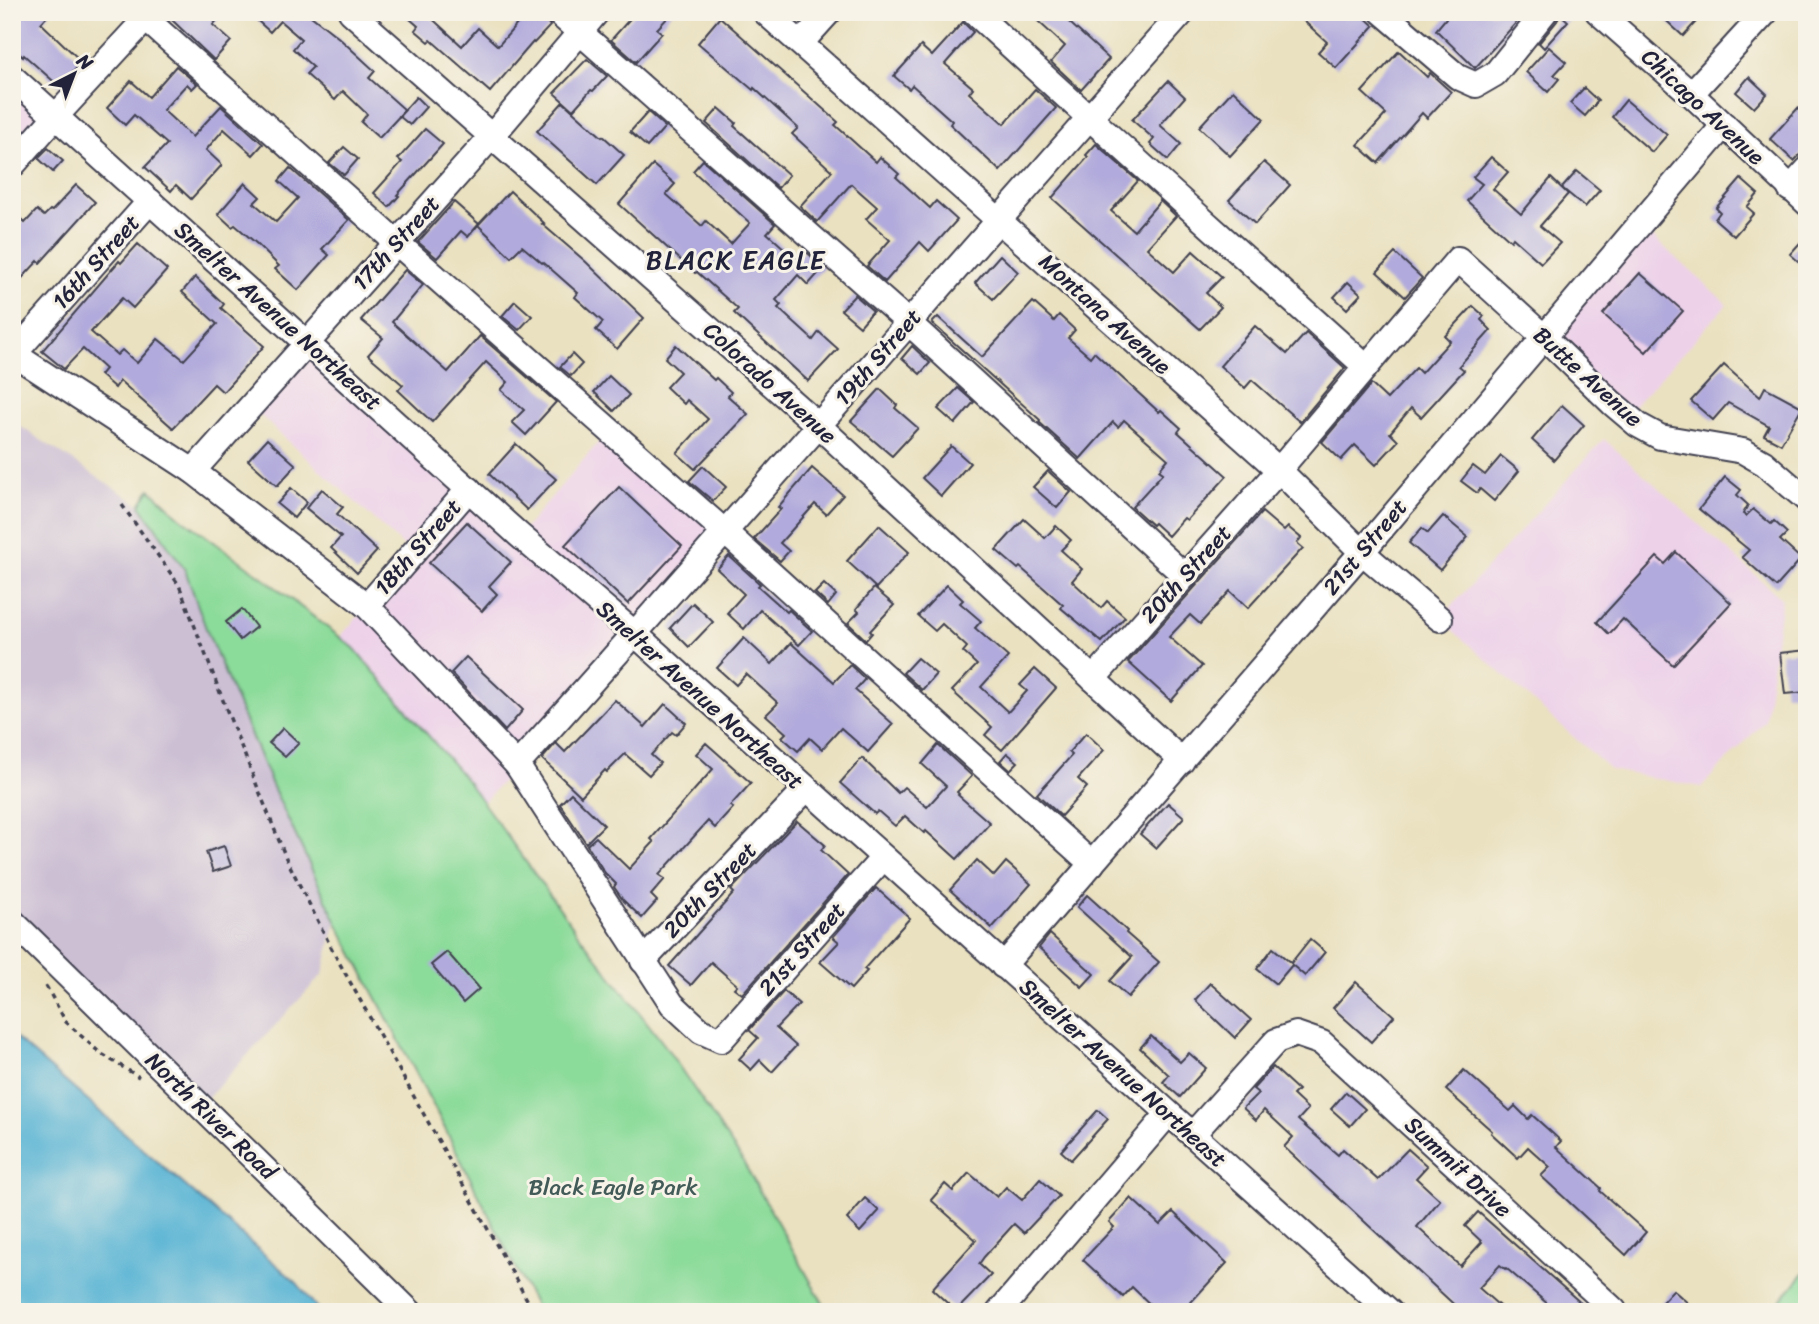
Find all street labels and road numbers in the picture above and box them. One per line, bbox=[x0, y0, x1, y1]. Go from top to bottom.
street label: Chicago Avenue bbox=[1631, 38, 1775, 176]
street label: 17th Street bbox=[341, 185, 451, 301]
street label: 16th Street bbox=[41, 204, 151, 320]
street label: Smelter Avenue Northeast bbox=[164, 211, 392, 421]
street label: Montana Avenue bbox=[1029, 243, 1181, 385]
street label: 19th Street bbox=[824, 299, 932, 415]
street label: Colorado Avenue bbox=[693, 311, 847, 455]
street label: Butte Avenue bbox=[1523, 316, 1653, 438]
street label: 18th Street bbox=[364, 489, 472, 605]
street label: 21st Street bbox=[1312, 489, 1418, 605]
street label: 20th Street bbox=[1130, 515, 1242, 633]
street label: Smelter Avenue Northeast bbox=[586, 590, 814, 800]
street label: 20th Street bbox=[653, 832, 767, 948]
street label: 21st Street bbox=[748, 892, 856, 1006]
street label: Smelter Avenue Northeast bbox=[1009, 968, 1237, 1178]
street label: North River Road bbox=[135, 1042, 288, 1192]
street label: Summit Drive bbox=[1394, 1106, 1522, 1228]

